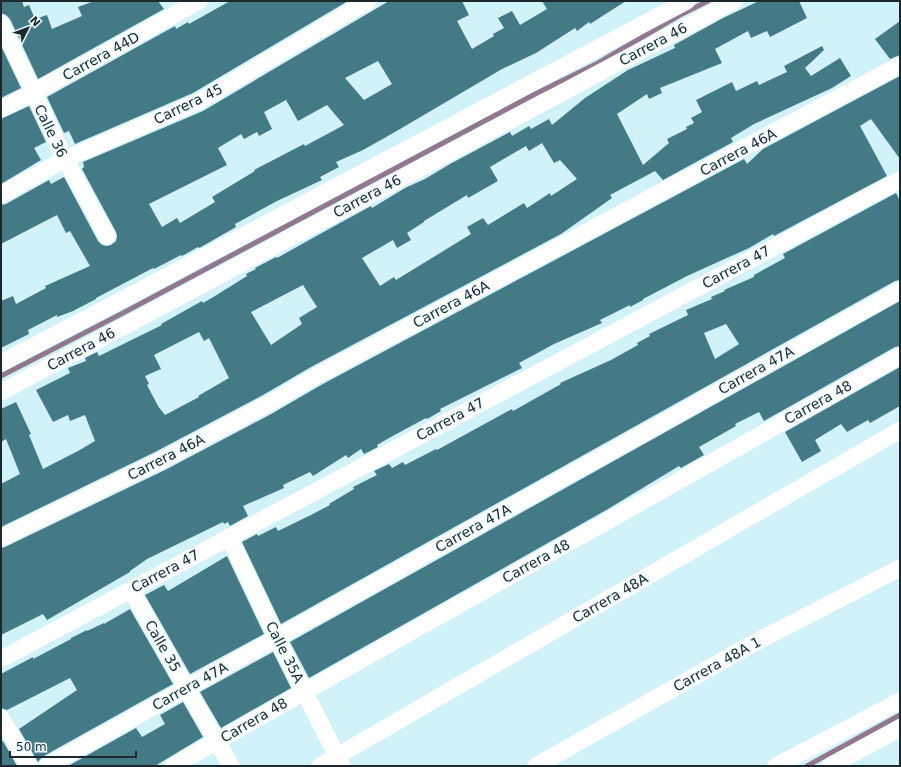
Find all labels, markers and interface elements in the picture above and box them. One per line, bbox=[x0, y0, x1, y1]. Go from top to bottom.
north arrow bbox=[8, 8, 48, 48]
text: N bbox=[27, 14, 43, 29]
street label: Carrera 46 bbox=[616, 19, 690, 69]
street label: Carrera 44D bbox=[60, 28, 142, 84]
street label: Carrera 45 bbox=[151, 80, 225, 128]
street label: Calle 36 bbox=[31, 102, 71, 160]
street label: Carrera 46A bbox=[697, 125, 779, 179]
street label: Carrera 46 bbox=[330, 171, 404, 221]
street label: Carrera 47 bbox=[699, 242, 773, 292]
street label: Carrera 46A bbox=[410, 277, 492, 331]
street label: Carrera 46 bbox=[44, 324, 118, 374]
street label: Carrera 47A bbox=[715, 342, 797, 397]
street label: Carrera 48 bbox=[782, 377, 854, 427]
street label: Carrera 47 bbox=[413, 394, 487, 444]
street label: Carrera 46A bbox=[125, 431, 207, 483]
street label: Carrera 47A bbox=[432, 500, 514, 555]
street label: Carrera 48 bbox=[500, 536, 572, 586]
street label: Carrera 47 bbox=[128, 546, 202, 596]
street label: Carrera 48A bbox=[570, 570, 651, 626]
street label: Calle 35 bbox=[142, 617, 184, 675]
street label: Calle 35A bbox=[263, 619, 307, 686]
street label: Carrera 48A 1 bbox=[670, 633, 764, 695]
street label: Carrera 47A bbox=[149, 658, 231, 713]
street label: Carrera 48 bbox=[218, 694, 290, 746]
scale bar bbox=[10, 733, 136, 759]
text: 50 m bbox=[16, 740, 47, 754]

